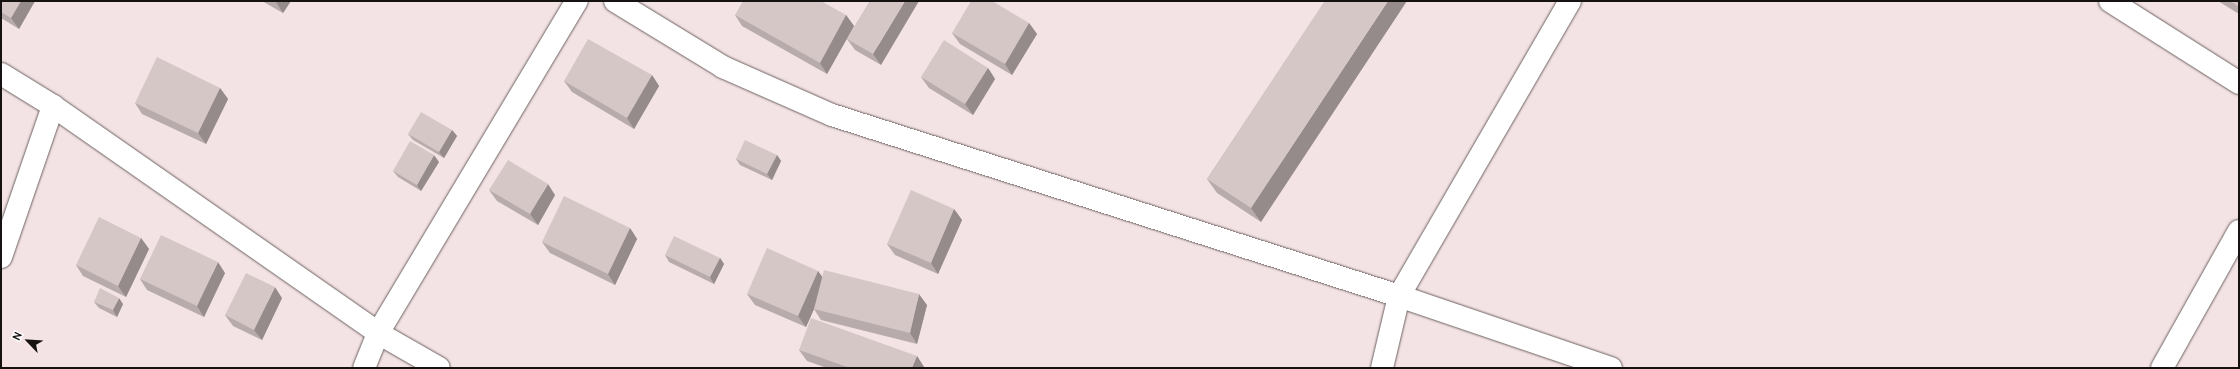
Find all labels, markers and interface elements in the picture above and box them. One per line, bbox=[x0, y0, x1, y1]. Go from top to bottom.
north arrow bbox=[8, 321, 48, 361]
text: N bbox=[9, 329, 25, 342]

